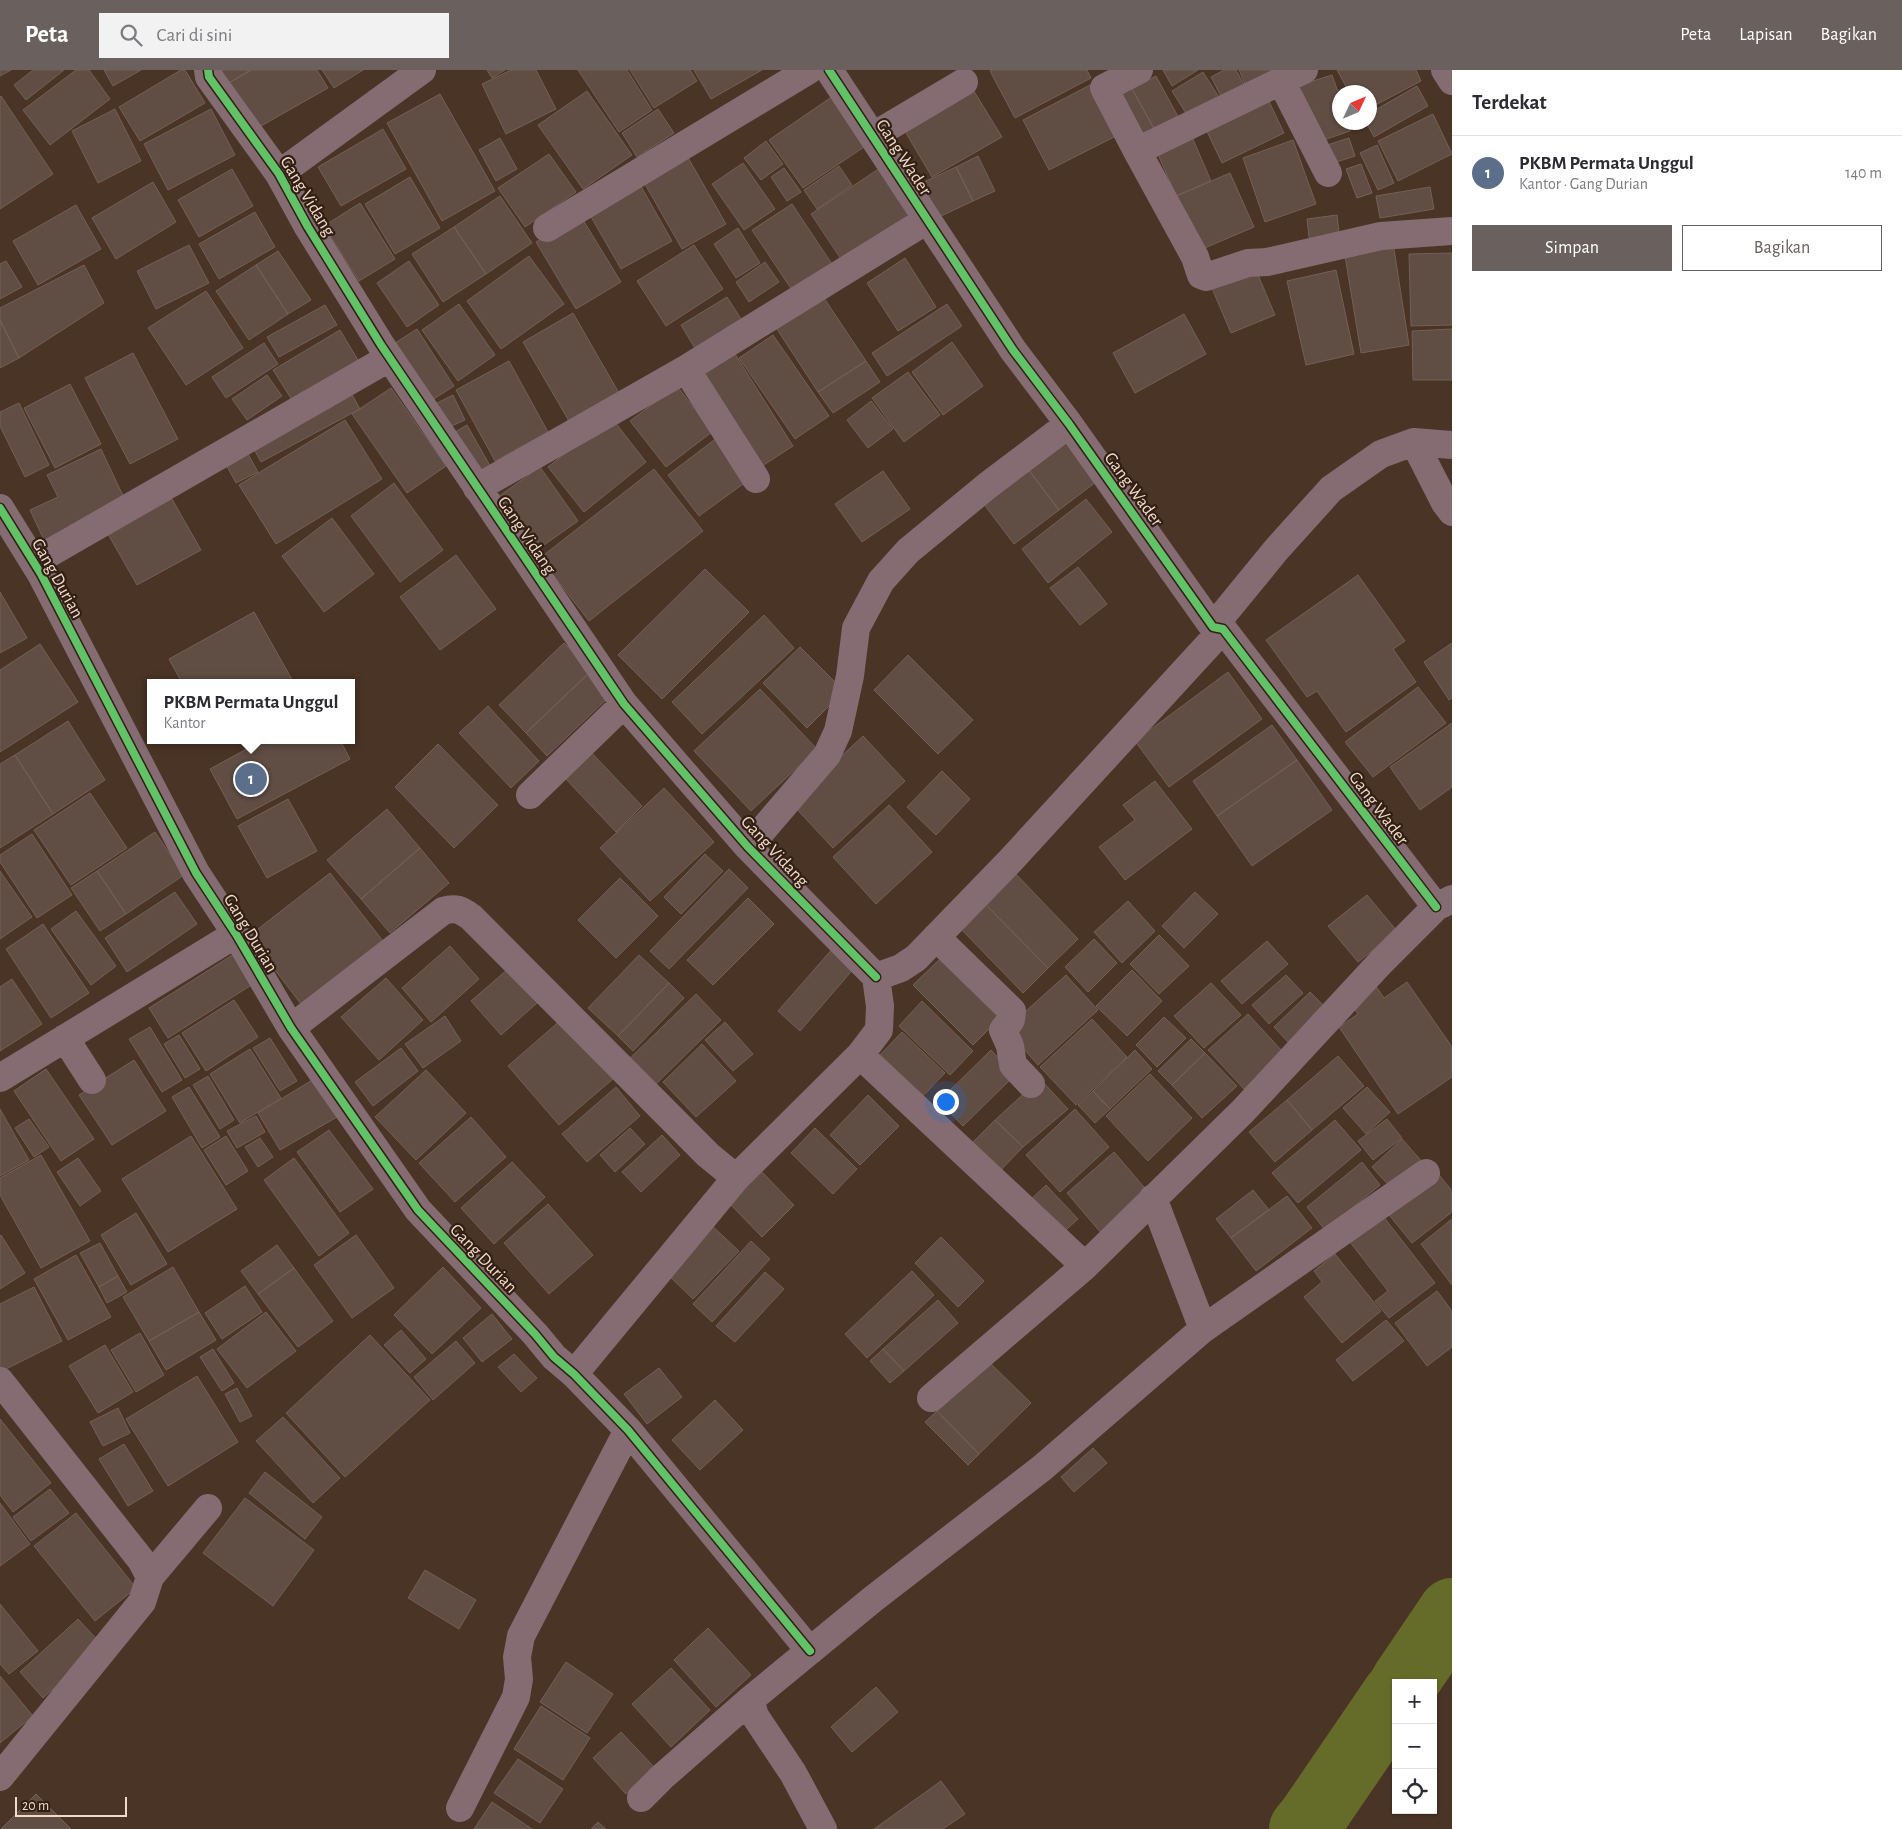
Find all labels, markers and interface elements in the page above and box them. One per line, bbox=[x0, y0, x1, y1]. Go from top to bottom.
search box bbox=[99, 13, 449, 58]
icon: search bbox=[117, 21, 145, 49]
text: Peta bbox=[25, 23, 69, 47]
text: Cari di sini bbox=[157, 26, 232, 45]
text: Peta bbox=[1680, 26, 1711, 44]
text: Lapisan bbox=[1739, 26, 1793, 44]
text: Bagikan bbox=[1821, 26, 1877, 44]
north arrow bbox=[1332, 85, 1377, 130]
text: Terdekat bbox=[1472, 92, 1547, 113]
street label: Gang Wader bbox=[872, 116, 934, 199]
street label: Gang Vidang bbox=[276, 153, 338, 240]
text: PKBM Permata Unggul bbox=[1519, 154, 1694, 173]
text: 1 bbox=[1485, 165, 1491, 181]
text: 140 m bbox=[1845, 165, 1882, 181]
text: Kantor · Gang Durian bbox=[1519, 176, 1648, 192]
button: Simpan bbox=[1472, 225, 1672, 271]
button: Bagikan bbox=[1682, 225, 1882, 271]
street label: Gang Wader bbox=[1100, 449, 1166, 530]
street label: Gang Vidang bbox=[494, 493, 559, 578]
street label: Gang Durian bbox=[28, 536, 86, 621]
popup bbox=[147, 679, 355, 744]
text: PKBM Permata Unggul bbox=[164, 693, 338, 712]
text: Kantor bbox=[164, 715, 205, 731]
pin: 1 bbox=[235, 760, 267, 798]
street label: Gang Wader bbox=[1345, 769, 1412, 849]
street label: Gang Vidang bbox=[737, 813, 812, 891]
street label: Gang Durian bbox=[220, 891, 281, 976]
your location bbox=[933, 1089, 959, 1115]
street label: Gang Durian bbox=[446, 1221, 520, 1297]
map controls bbox=[1392, 1679, 1437, 1814]
button: + bbox=[1392, 1679, 1437, 1724]
button: − bbox=[1392, 1724, 1437, 1769]
button: locate bbox=[1392, 1769, 1437, 1814]
scale bar bbox=[15, 1794, 128, 1817]
text: 20 m bbox=[22, 1799, 49, 1813]

